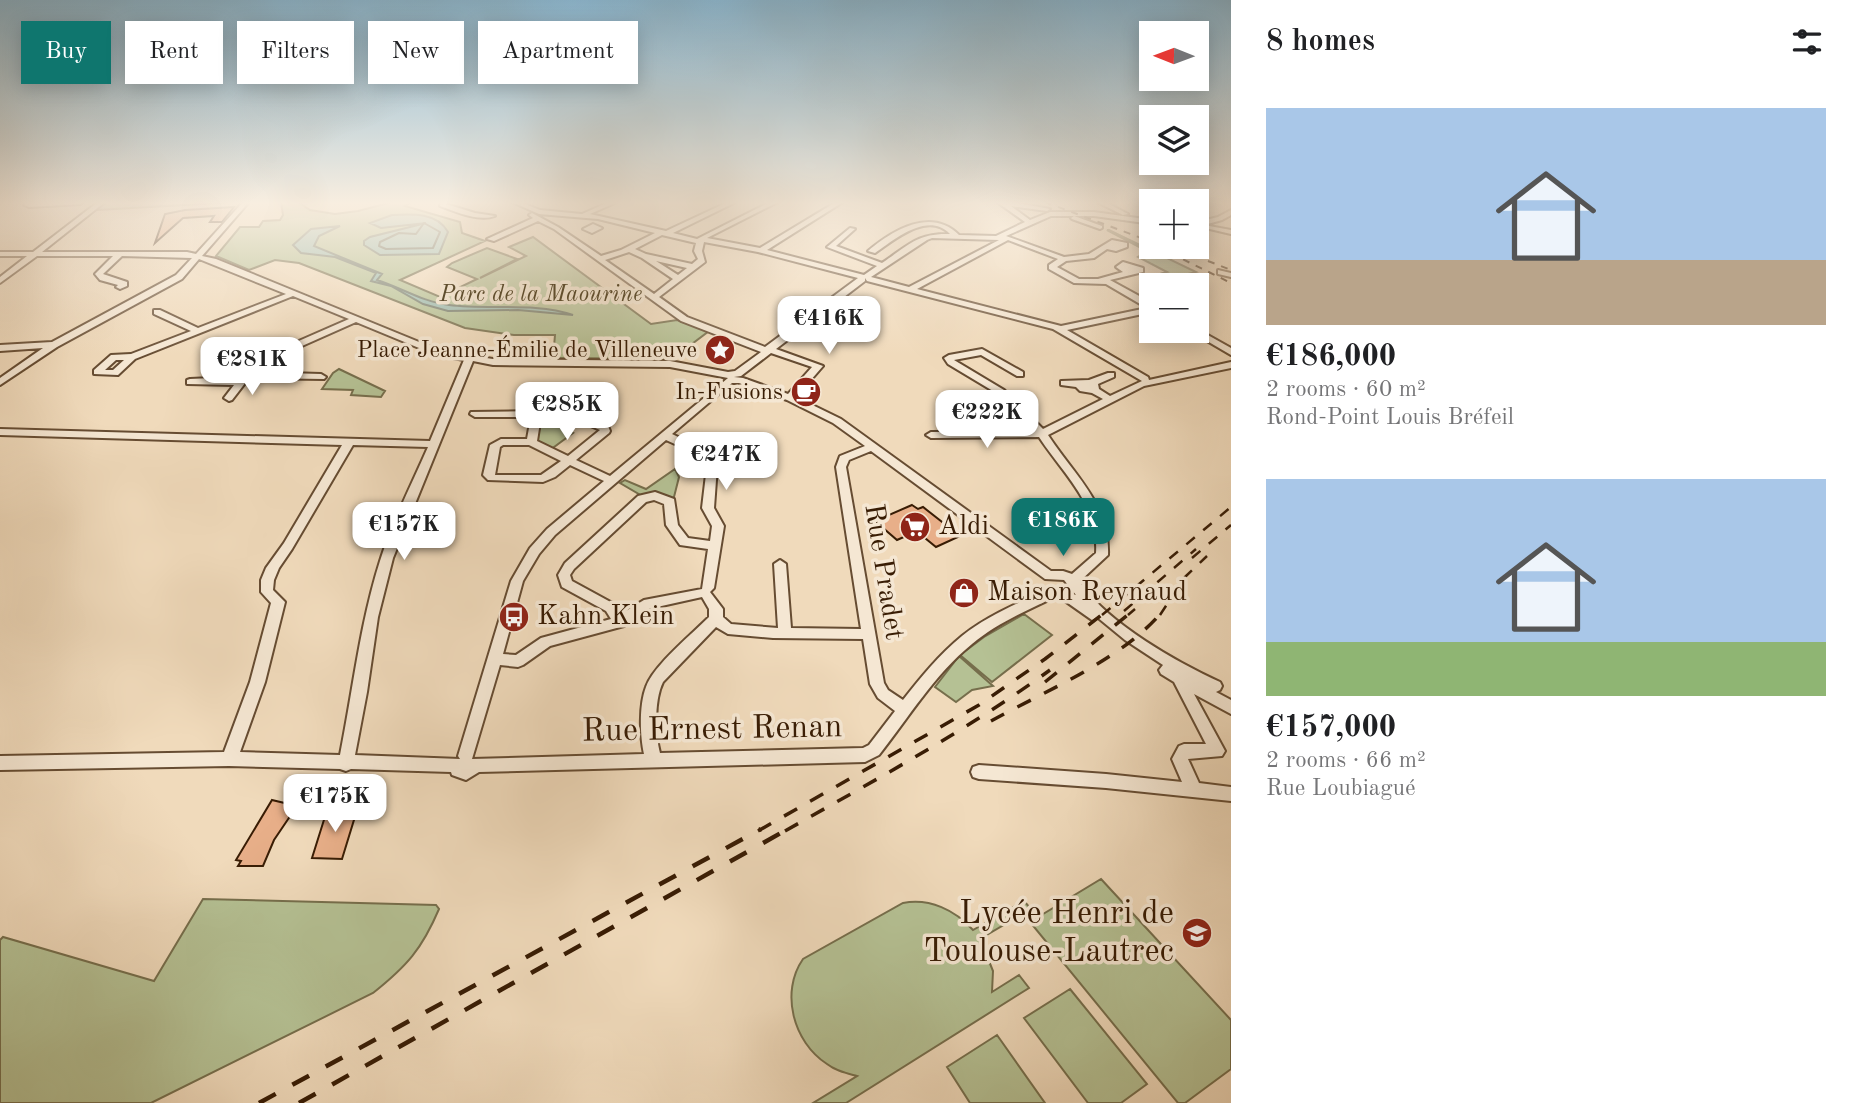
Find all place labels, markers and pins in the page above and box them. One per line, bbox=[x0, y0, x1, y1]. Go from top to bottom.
pin: €416K bbox=[780, 296, 878, 356]
place icon: Place Jeanne-Émilie de Villeneuve bbox=[703, 333, 737, 367]
place label: Place Jeanne-Émilie de Villeneuve bbox=[357, 335, 697, 362]
pin: €281K bbox=[203, 338, 301, 397]
cafe icon: In-Fusions bbox=[789, 375, 823, 409]
place label: In-Fusions bbox=[675, 381, 783, 404]
pin: €285K bbox=[518, 382, 616, 442]
pin: €222K bbox=[938, 391, 1036, 450]
pin: €247K bbox=[677, 433, 775, 492]
pin: €186K bbox=[1014, 498, 1112, 558]
pin: €157K bbox=[355, 503, 453, 562]
supermarket icon: Aldi bbox=[898, 510, 932, 544]
place label: Aldi bbox=[938, 513, 989, 541]
shop icon: Maison Reynaud bbox=[947, 576, 981, 610]
place label: Maison Reynaud bbox=[987, 579, 1187, 607]
bus stop icon: Kahn Klein bbox=[497, 600, 531, 634]
place label: Kahn Klein bbox=[537, 603, 674, 631]
pin: €175K bbox=[286, 774, 384, 834]
place label: Lycée Henri de Toulouse-Lautrec bbox=[923, 898, 1174, 969]
school or university icon: Lycée Henri de Toulouse-Lautrec bbox=[1180, 916, 1214, 950]

